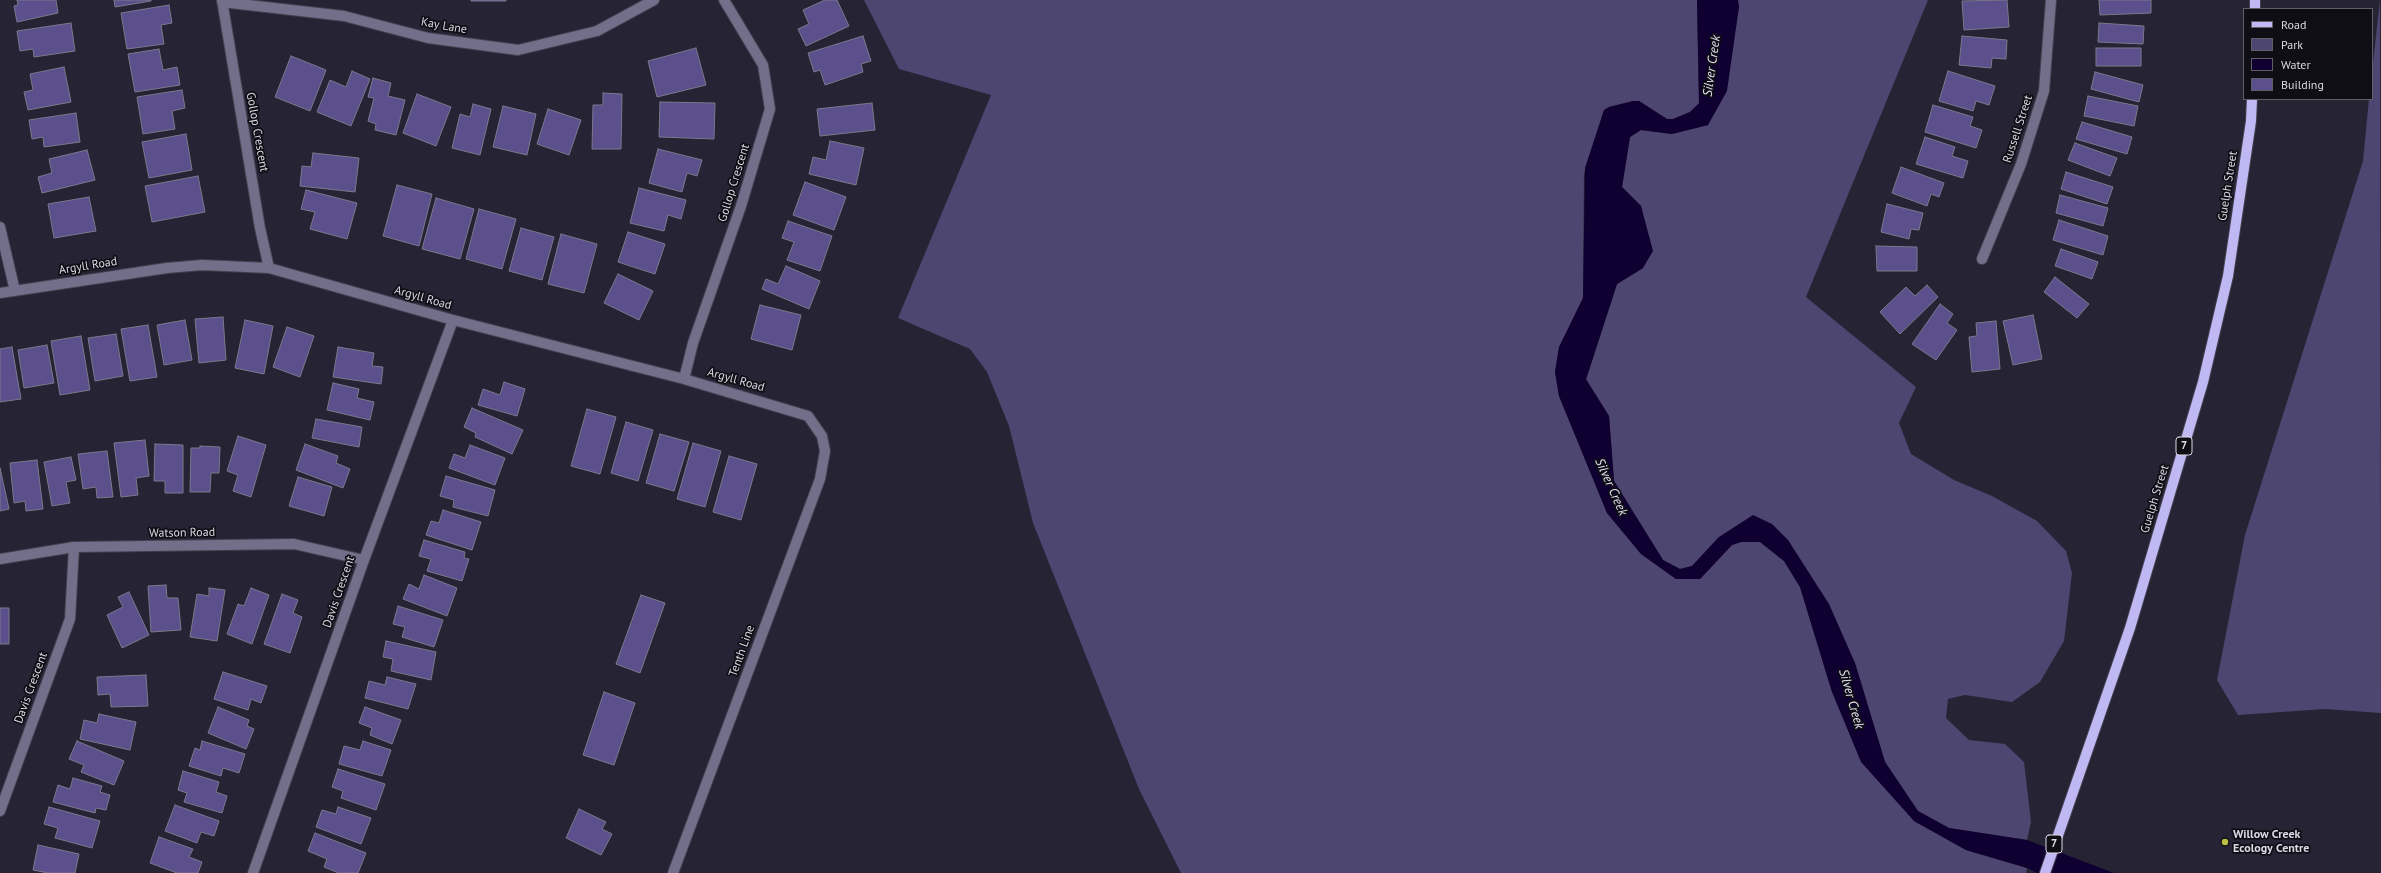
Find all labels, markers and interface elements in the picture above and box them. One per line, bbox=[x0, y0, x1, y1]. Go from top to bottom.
legend bbox=[2243, 8, 2373, 100]
street label: Kay Lane bbox=[420, 15, 468, 37]
text: Road bbox=[2281, 17, 2306, 32]
water label: Silver Creek bbox=[1700, 34, 1724, 98]
text: Park bbox=[2281, 37, 2303, 52]
text: Water bbox=[2281, 57, 2311, 72]
text: Building bbox=[2281, 77, 2324, 92]
street label: Gollop Crescent bbox=[243, 91, 271, 173]
street label: Russell Street bbox=[2000, 93, 2036, 165]
street label: Gollop Crescent bbox=[715, 142, 753, 224]
street label: Guelph Street bbox=[2215, 150, 2241, 222]
street label: Argyll Road bbox=[58, 254, 118, 278]
street label: Argyll Road bbox=[393, 283, 453, 313]
street label: Argyll Road bbox=[706, 365, 766, 395]
road number: 7 bbox=[2176, 437, 2192, 455]
water label: Silver Creek bbox=[1591, 456, 1631, 518]
street label: Guelph Street bbox=[2138, 463, 2172, 535]
street label: Watson Road bbox=[149, 525, 215, 541]
street label: Davis Crescent bbox=[320, 554, 358, 630]
street label: Tenth Line bbox=[726, 623, 758, 679]
street label: Davis Crescent bbox=[11, 650, 51, 726]
water label: Silver Creek bbox=[1835, 667, 1867, 731]
place label: Willow Creek Ecology Centre bbox=[2233, 828, 2309, 856]
road number: 7 bbox=[2046, 835, 2062, 853]
marker: Willow Creek Ecology Centre bbox=[2220, 837, 2230, 847]

